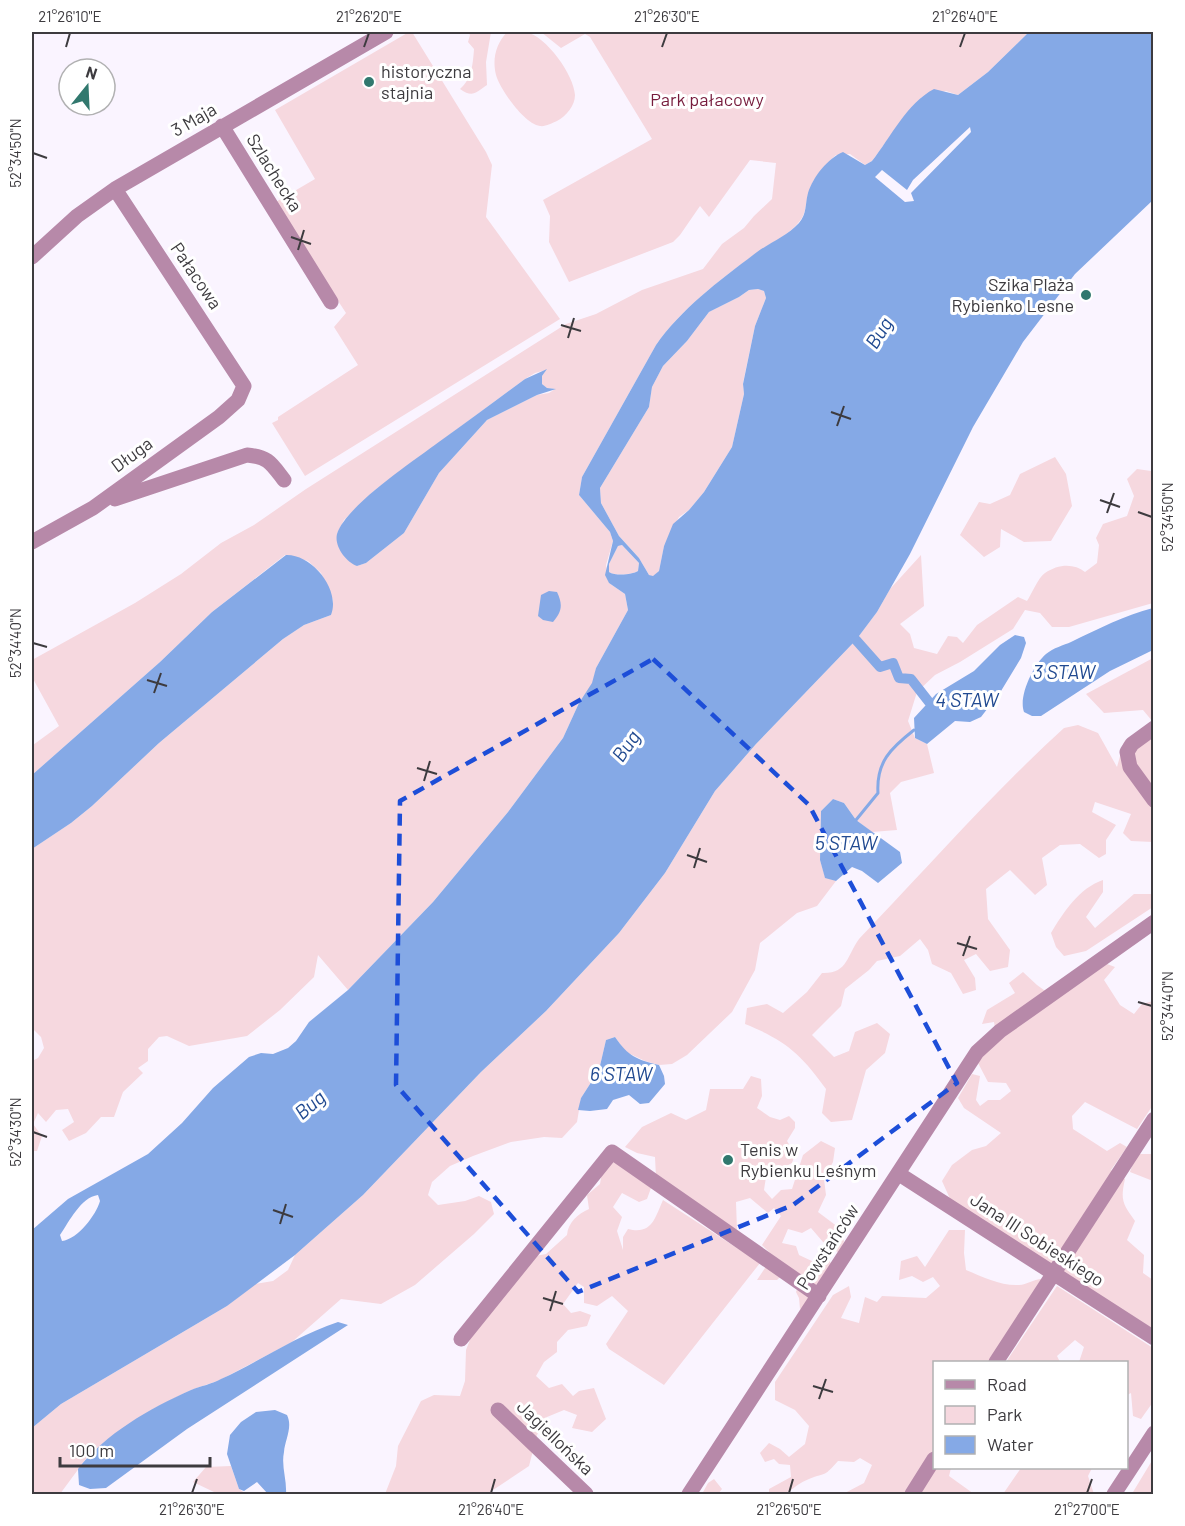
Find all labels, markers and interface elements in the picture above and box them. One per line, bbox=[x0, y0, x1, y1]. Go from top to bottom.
text: 21°26'10"E bbox=[38, 7, 102, 25]
text: 21°26'20"E bbox=[336, 7, 402, 25]
text: 21°26'30"E bbox=[634, 7, 700, 25]
text: 21°26'40"E bbox=[932, 7, 998, 25]
north arrow bbox=[57, 57, 117, 117]
place label: historyczna stajnia bbox=[381, 60, 471, 103]
text: N bbox=[84, 62, 100, 83]
marker: historyczna stajnia bbox=[362, 75, 376, 89]
park label: Park pałacowy bbox=[650, 88, 764, 110]
street label: 3 Maja bbox=[167, 97, 220, 141]
text: 52°34'50"N bbox=[6, 118, 24, 188]
street label: Szlachecka bbox=[242, 129, 307, 216]
street label: Pałacowa bbox=[166, 238, 227, 313]
place label: Szika Plaża Rybienko Lesne bbox=[951, 273, 1074, 316]
marker: Szika Plaża Rybienko Lesne bbox=[1079, 288, 1093, 302]
water label: Bug bbox=[859, 312, 897, 353]
street label: Długa bbox=[106, 432, 156, 477]
text: 52°34'50"N bbox=[1158, 482, 1176, 552]
text: 52°34'40"N bbox=[6, 608, 24, 678]
water label: 3 STAW bbox=[1033, 659, 1096, 683]
water label: 4 STAW bbox=[935, 687, 1000, 711]
water label: Bug bbox=[606, 725, 644, 766]
water label: 5 STAW bbox=[815, 830, 878, 854]
text: 52°34'40"N bbox=[1158, 971, 1176, 1041]
water label: 6 STAW bbox=[590, 1061, 653, 1085]
water label: Bug bbox=[289, 1085, 330, 1124]
text: 52°34'30"N bbox=[6, 1097, 24, 1167]
place label: Tenis w Rybienku Leśnym bbox=[740, 1138, 876, 1181]
marker: Tenis w Rybienku Leśnym bbox=[721, 1153, 735, 1167]
street label: Jana III Sobieskiego bbox=[966, 1188, 1109, 1291]
street label: Powstańców bbox=[791, 1199, 863, 1293]
legend bbox=[933, 1361, 1128, 1469]
text: Road bbox=[987, 1373, 1027, 1395]
street label: Jagiellońska bbox=[513, 1395, 599, 1479]
text: Park bbox=[987, 1403, 1022, 1425]
scale bar bbox=[60, 1430, 210, 1468]
text: Water bbox=[987, 1433, 1034, 1455]
text: 100 m bbox=[69, 1439, 114, 1461]
text: 21°26'30"E bbox=[159, 1500, 225, 1518]
text: 21°26'40"E bbox=[458, 1500, 524, 1518]
text: 21°26'50"E bbox=[756, 1500, 822, 1518]
text: 21°27'00"E bbox=[1054, 1500, 1120, 1518]

